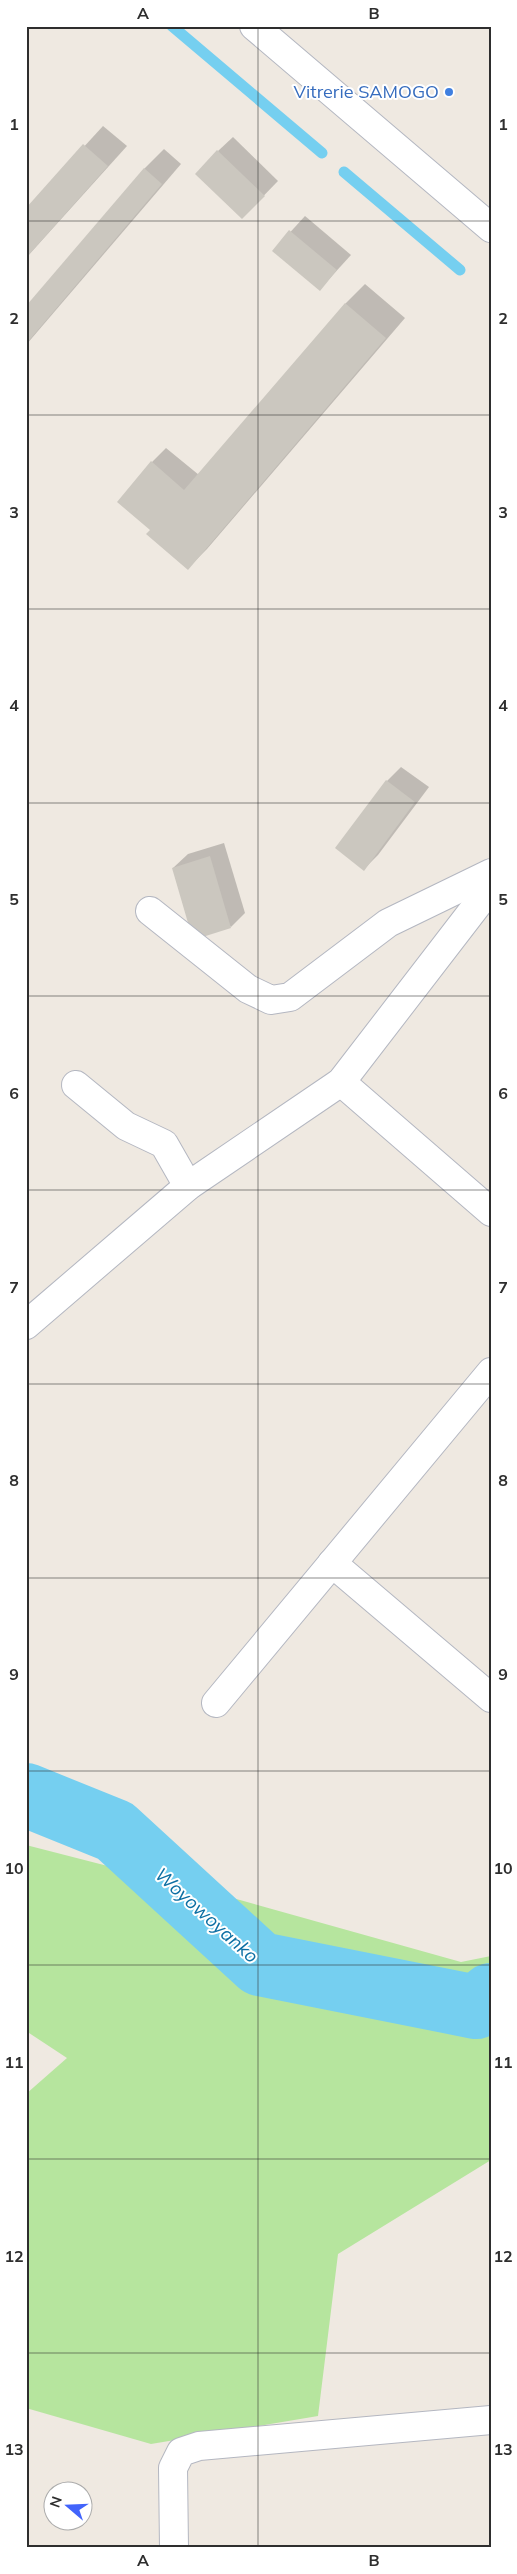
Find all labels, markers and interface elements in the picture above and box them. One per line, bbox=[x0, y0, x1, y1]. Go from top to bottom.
text: A bbox=[137, 3, 149, 23]
text: B bbox=[368, 3, 380, 23]
place label: Vitrerie SAMOGO bbox=[294, 80, 439, 103]
marker: Vitrerie SAMOGO bbox=[443, 86, 455, 98]
text: 1 bbox=[9, 114, 19, 134]
text: 1 bbox=[498, 114, 508, 134]
text: 2 bbox=[9, 308, 19, 328]
text: 2 bbox=[498, 308, 508, 328]
text: 3 bbox=[9, 502, 19, 522]
text: 3 bbox=[498, 502, 508, 522]
text: 4 bbox=[9, 695, 19, 715]
text: 4 bbox=[498, 695, 508, 715]
text: 5 bbox=[9, 889, 19, 909]
text: 5 bbox=[498, 889, 508, 909]
text: 6 bbox=[9, 1083, 19, 1103]
text: 6 bbox=[498, 1083, 508, 1103]
text: 7 bbox=[9, 1277, 19, 1297]
text: 7 bbox=[498, 1277, 508, 1297]
text: 8 bbox=[9, 1470, 19, 1490]
text: 8 bbox=[498, 1470, 508, 1490]
text: 9 bbox=[9, 1664, 19, 1684]
text: 9 bbox=[498, 1664, 508, 1684]
text: 10 bbox=[4, 1858, 24, 1878]
text: 10 bbox=[493, 1858, 513, 1878]
water label: Woyowoyanko bbox=[150, 1862, 264, 1968]
text: 11 bbox=[4, 2052, 24, 2072]
text: 11 bbox=[493, 2052, 513, 2072]
text: 12 bbox=[4, 2246, 24, 2266]
text: 12 bbox=[493, 2246, 513, 2266]
text: 13 bbox=[4, 2439, 24, 2459]
text: 13 bbox=[493, 2439, 513, 2459]
north arrow bbox=[42, 2482, 92, 2532]
text: N bbox=[45, 2494, 66, 2510]
text: A bbox=[137, 2550, 149, 2570]
text: B bbox=[368, 2550, 380, 2570]

